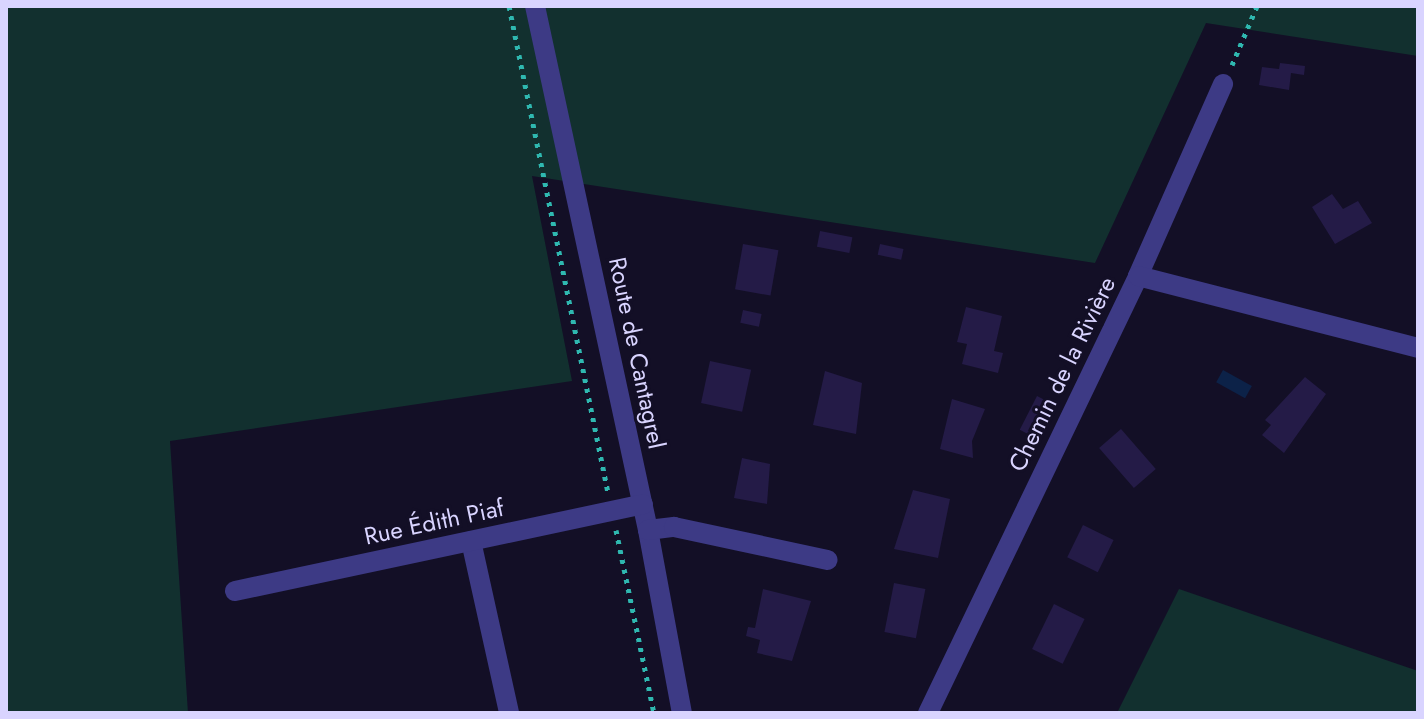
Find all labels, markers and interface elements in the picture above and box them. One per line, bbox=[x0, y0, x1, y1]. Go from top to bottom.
street label: Route de Cantagrel bbox=[603, 255, 671, 451]
street label: Chemin de la Rivière bbox=[1002, 272, 1122, 476]
street label: Rue Édith Piaf bbox=[362, 493, 506, 551]

